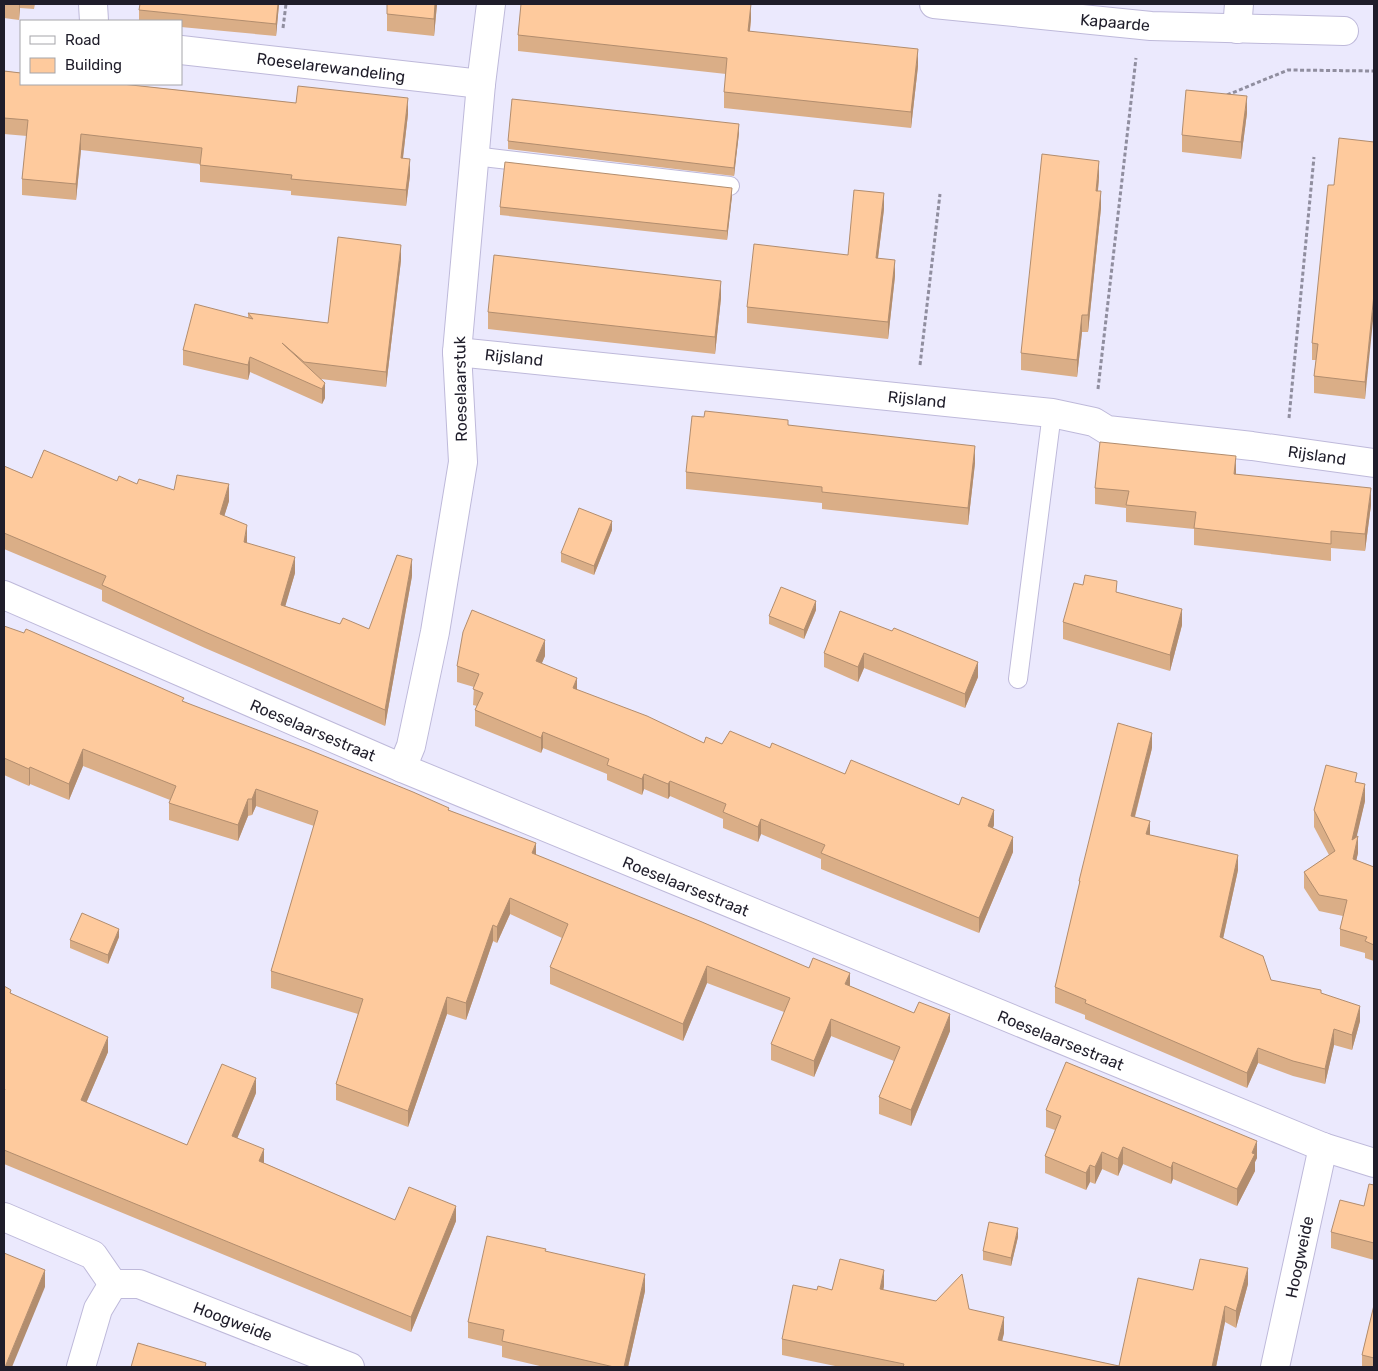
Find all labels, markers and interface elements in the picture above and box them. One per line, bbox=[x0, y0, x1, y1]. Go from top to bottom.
street label: Kapaarde bbox=[1079, 10, 1151, 35]
legend bbox=[20, 20, 182, 85]
text: Road bbox=[65, 31, 101, 49]
street label: Roeselarewandeling bbox=[256, 49, 406, 86]
text: Building bbox=[65, 56, 122, 74]
street label: Roeselaarstuk bbox=[450, 335, 471, 442]
street label: Rijsland bbox=[484, 345, 544, 370]
street label: Rijsland bbox=[887, 387, 947, 412]
street label: Rijsland bbox=[1287, 442, 1347, 469]
street label: Roeselaarsestraat bbox=[247, 695, 378, 766]
street label: Roeselaarsestraat bbox=[620, 852, 752, 920]
street label: Roeselaarsestraat bbox=[995, 1006, 1127, 1074]
street label: Hoogweide bbox=[1282, 1214, 1317, 1300]
street label: Hoogweide bbox=[191, 1298, 275, 1345]

